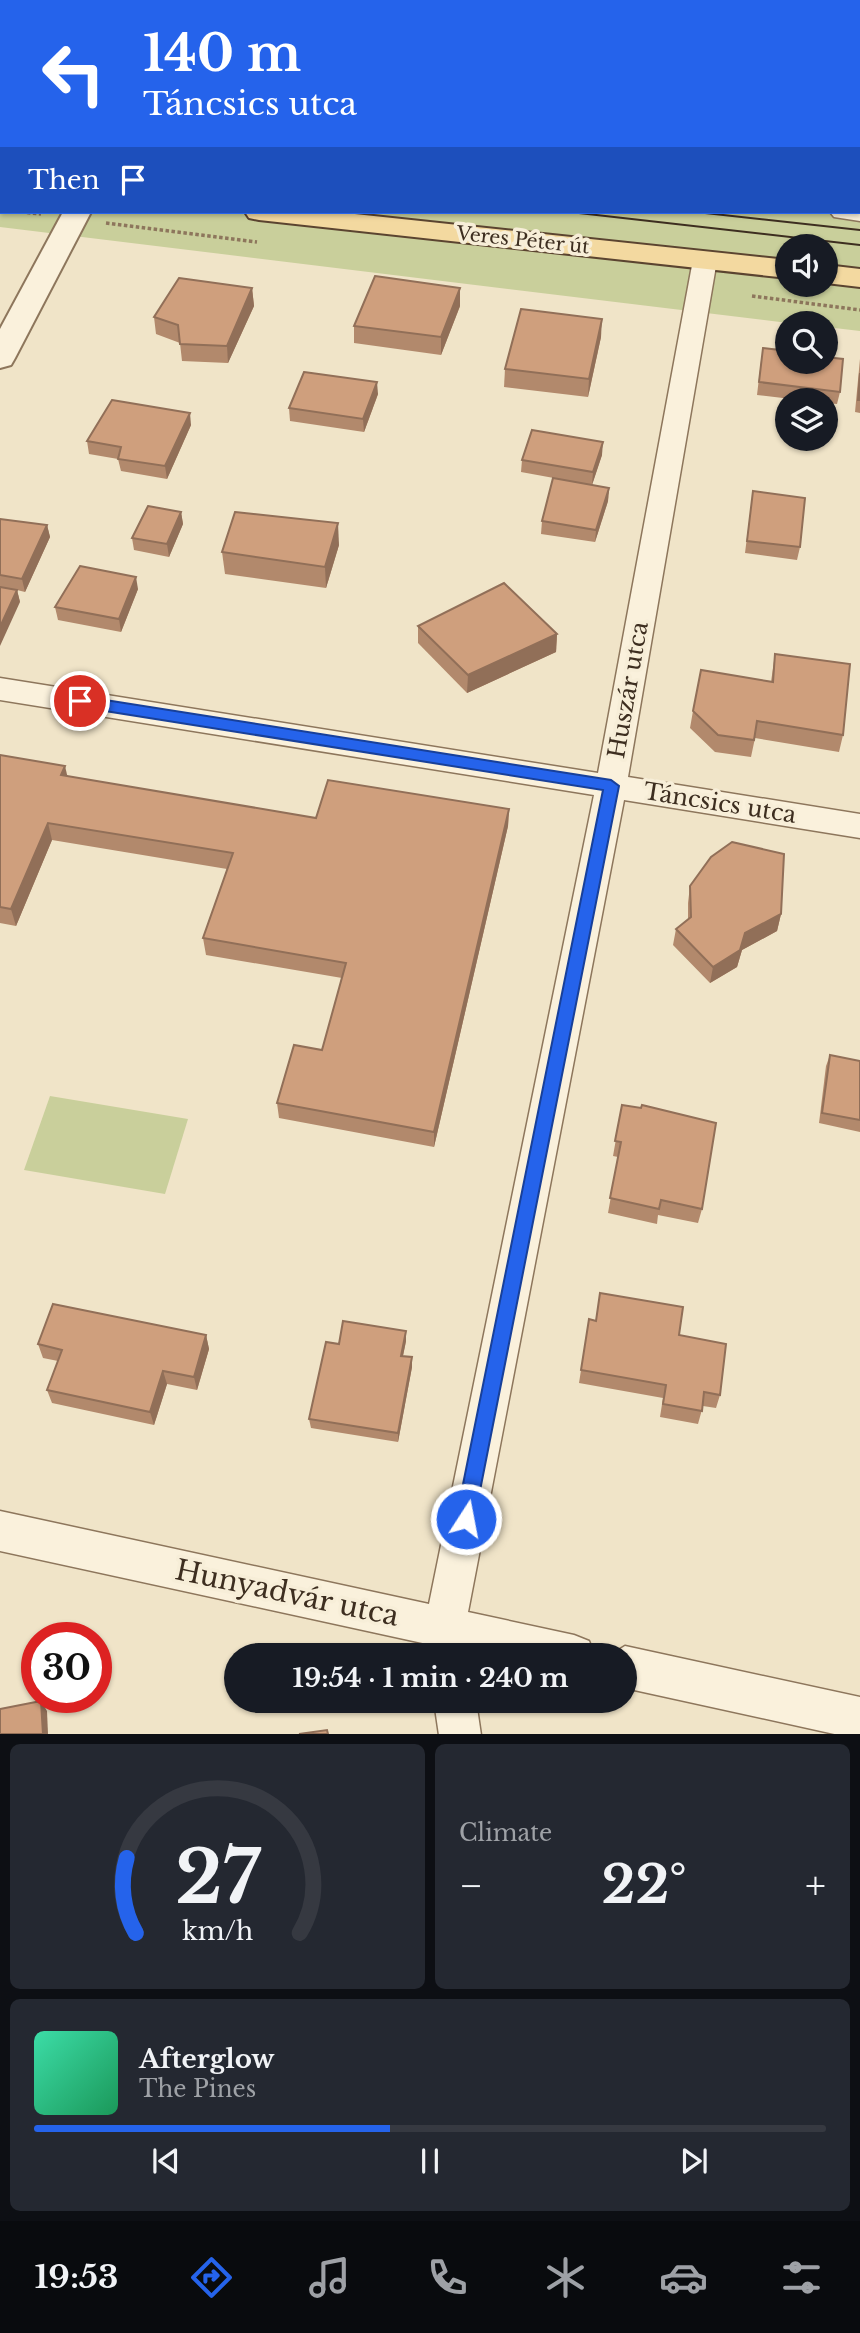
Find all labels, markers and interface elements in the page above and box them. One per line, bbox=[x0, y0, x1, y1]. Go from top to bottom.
text: 140 m bbox=[143, 23, 301, 84]
icon: left bbox=[28, 28, 119, 119]
text: Táncsics utca bbox=[143, 84, 357, 124]
icon: arrive bbox=[114, 161, 152, 199]
text: Then bbox=[28, 164, 100, 196]
street label: Veres Péter út bbox=[454, 221, 591, 258]
map controls bbox=[775, 234, 838, 451]
button: sound bbox=[775, 234, 838, 297]
button: search bbox=[775, 311, 838, 374]
button: layers bbox=[775, 388, 838, 451]
street label: Huszár utca bbox=[602, 619, 654, 761]
pin bbox=[50, 671, 110, 731]
icon: arrive bbox=[61, 682, 99, 720]
street label: Táncsics utca bbox=[642, 777, 798, 829]
position arrow bbox=[429, 1482, 503, 1556]
street label: Hunyadvár utca bbox=[172, 1552, 402, 1634]
speed limit sign: 30 bbox=[21, 1622, 112, 1713]
text: 19:54 · 1 min · 240 m bbox=[292, 1662, 569, 1694]
text: Climate bbox=[459, 1819, 552, 1847]
text: 27 bbox=[175, 1832, 261, 1923]
text: 22° bbox=[602, 1853, 687, 1917]
text: − bbox=[459, 1862, 483, 1909]
text: + bbox=[805, 1862, 826, 1909]
text: km/h bbox=[182, 1915, 253, 1946]
text: Afterglow bbox=[139, 2043, 275, 2075]
text: The Pines bbox=[139, 2075, 256, 2103]
icon: previous bbox=[147, 2142, 185, 2180]
icon: pause bbox=[411, 2142, 449, 2180]
icon: next bbox=[675, 2142, 713, 2180]
icon: directions bbox=[187, 2253, 236, 2302]
icon: music bbox=[305, 2253, 354, 2302]
icon: phone bbox=[423, 2253, 472, 2302]
icon: climate bbox=[541, 2253, 590, 2302]
icon: car bbox=[659, 2253, 708, 2302]
icon: filters bbox=[777, 2253, 826, 2302]
text: 19:53 bbox=[34, 2257, 118, 2297]

